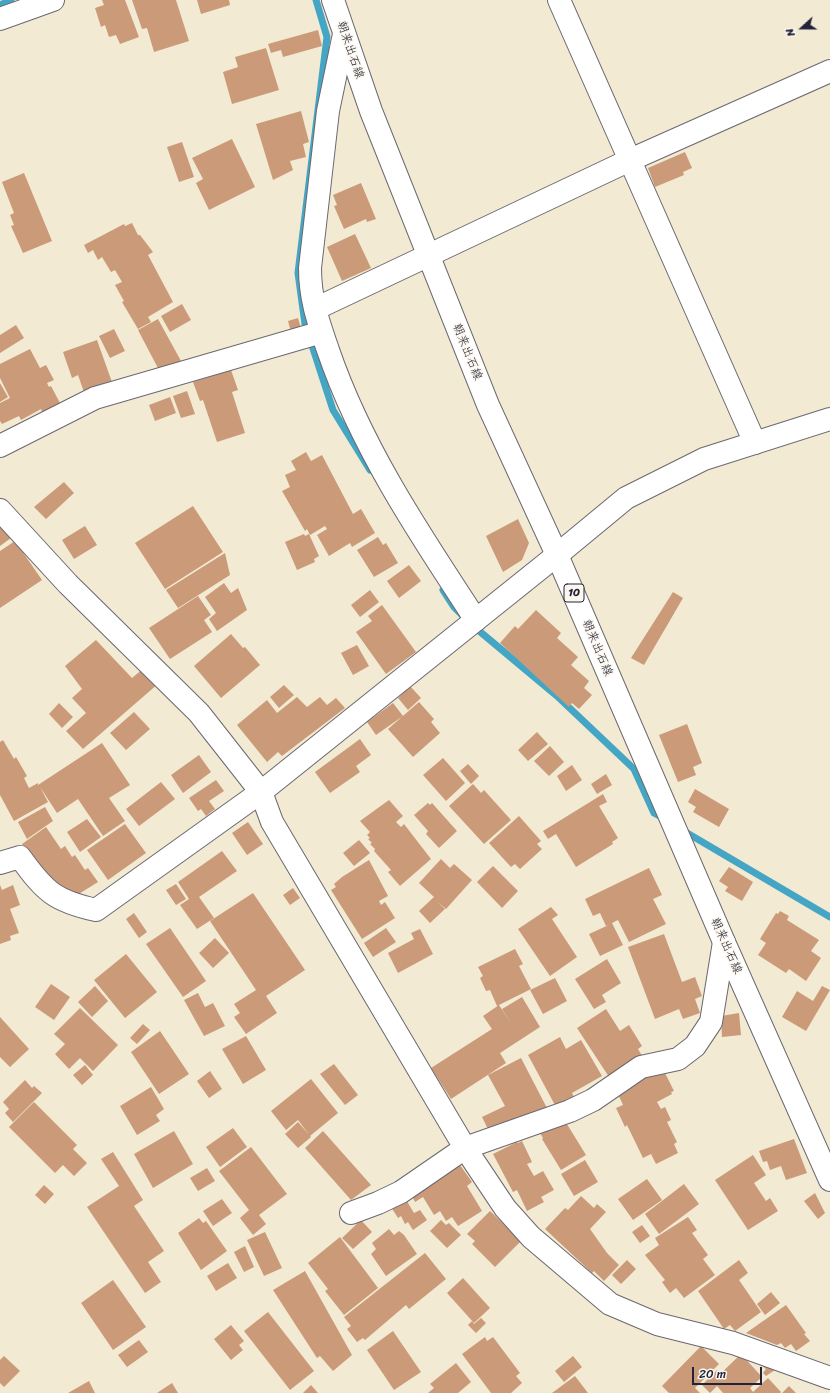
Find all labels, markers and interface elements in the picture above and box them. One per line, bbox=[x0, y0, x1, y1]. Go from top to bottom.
north arrow bbox=[782, 8, 822, 48]
street label: 朝来出石線 bbox=[333, 19, 367, 81]
text: N bbox=[780, 26, 801, 39]
street label: 朝来出石線 bbox=[449, 321, 485, 383]
road number: 10 bbox=[564, 584, 584, 602]
street label: 朝来出石線 bbox=[579, 618, 615, 678]
street label: 朝来出石線 bbox=[707, 916, 745, 976]
scale bar bbox=[694, 1359, 764, 1385]
text: 20 m bbox=[699, 1363, 726, 1385]

